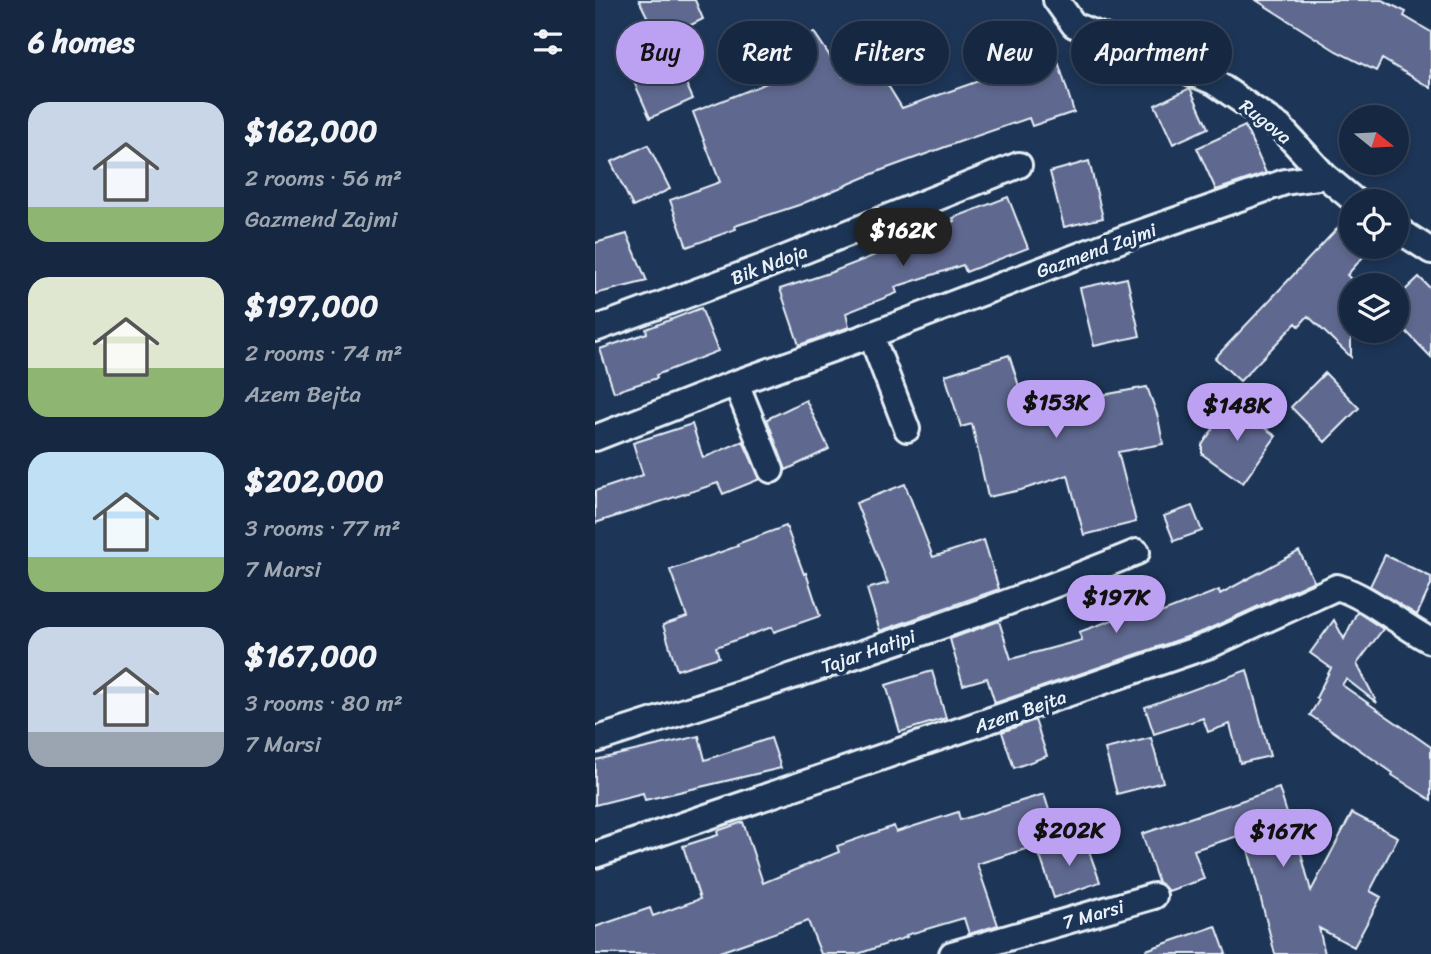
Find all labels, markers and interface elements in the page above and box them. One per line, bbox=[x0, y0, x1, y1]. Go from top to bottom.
text: 6 homes bbox=[28, 15, 135, 69]
chip: Buy bbox=[616, 21, 704, 84]
chip: Rent bbox=[718, 21, 817, 84]
chip: Filters bbox=[831, 21, 949, 84]
chip: New bbox=[963, 21, 1057, 84]
chip: Apartment bbox=[1071, 21, 1232, 84]
icon: filters bbox=[529, 23, 567, 61]
street label: Rugova bbox=[1232, 90, 1300, 153]
text: $162,000 bbox=[245, 104, 377, 158]
north arrow bbox=[1339, 105, 1409, 175]
map controls bbox=[1339, 105, 1409, 343]
icon: home bbox=[84, 130, 168, 214]
text: 2 rooms · 56 m² bbox=[245, 158, 402, 199]
button: locate bbox=[1339, 189, 1409, 259]
text: Gazmend Zajmi bbox=[245, 199, 397, 240]
pin: $162K bbox=[854, 208, 952, 268]
text: $162K bbox=[870, 210, 936, 251]
street label: Gazmend Zajmi bbox=[1031, 213, 1162, 288]
street label: Bik Ndoja bbox=[726, 234, 813, 294]
button: layers bbox=[1339, 273, 1409, 343]
text: $197,000 bbox=[245, 279, 379, 333]
icon: home bbox=[84, 305, 168, 389]
text: 2 rooms · 74 m² bbox=[245, 333, 402, 374]
text: Azem Bejta bbox=[245, 374, 361, 415]
pin: $153K bbox=[1007, 380, 1105, 440]
text: $153K bbox=[1023, 382, 1089, 423]
pin: $148K bbox=[1188, 384, 1286, 443]
text: $148K bbox=[1203, 385, 1271, 426]
text: $202,000 bbox=[245, 454, 384, 508]
icon: home bbox=[84, 480, 168, 564]
text: 3 rooms · 77 m² bbox=[245, 508, 401, 549]
text: 7 Marsi bbox=[245, 549, 321, 590]
pin: $197K bbox=[1067, 576, 1165, 635]
text: $197K bbox=[1083, 577, 1149, 618]
street label: Tajar Hatipi bbox=[816, 620, 921, 683]
text: $167,000 bbox=[245, 629, 377, 683]
icon: home bbox=[84, 655, 168, 739]
street label: Azem Bejta bbox=[968, 680, 1071, 743]
text: 3 rooms · 80 m² bbox=[245, 683, 403, 724]
text: 7 Marsi bbox=[245, 724, 321, 765]
pin: $202K bbox=[1020, 808, 1118, 868]
text: $202K bbox=[1034, 810, 1104, 851]
pin: $167K bbox=[1234, 810, 1332, 869]
text: $167K bbox=[1250, 811, 1316, 852]
street label: 7 Marsi bbox=[1058, 890, 1129, 939]

